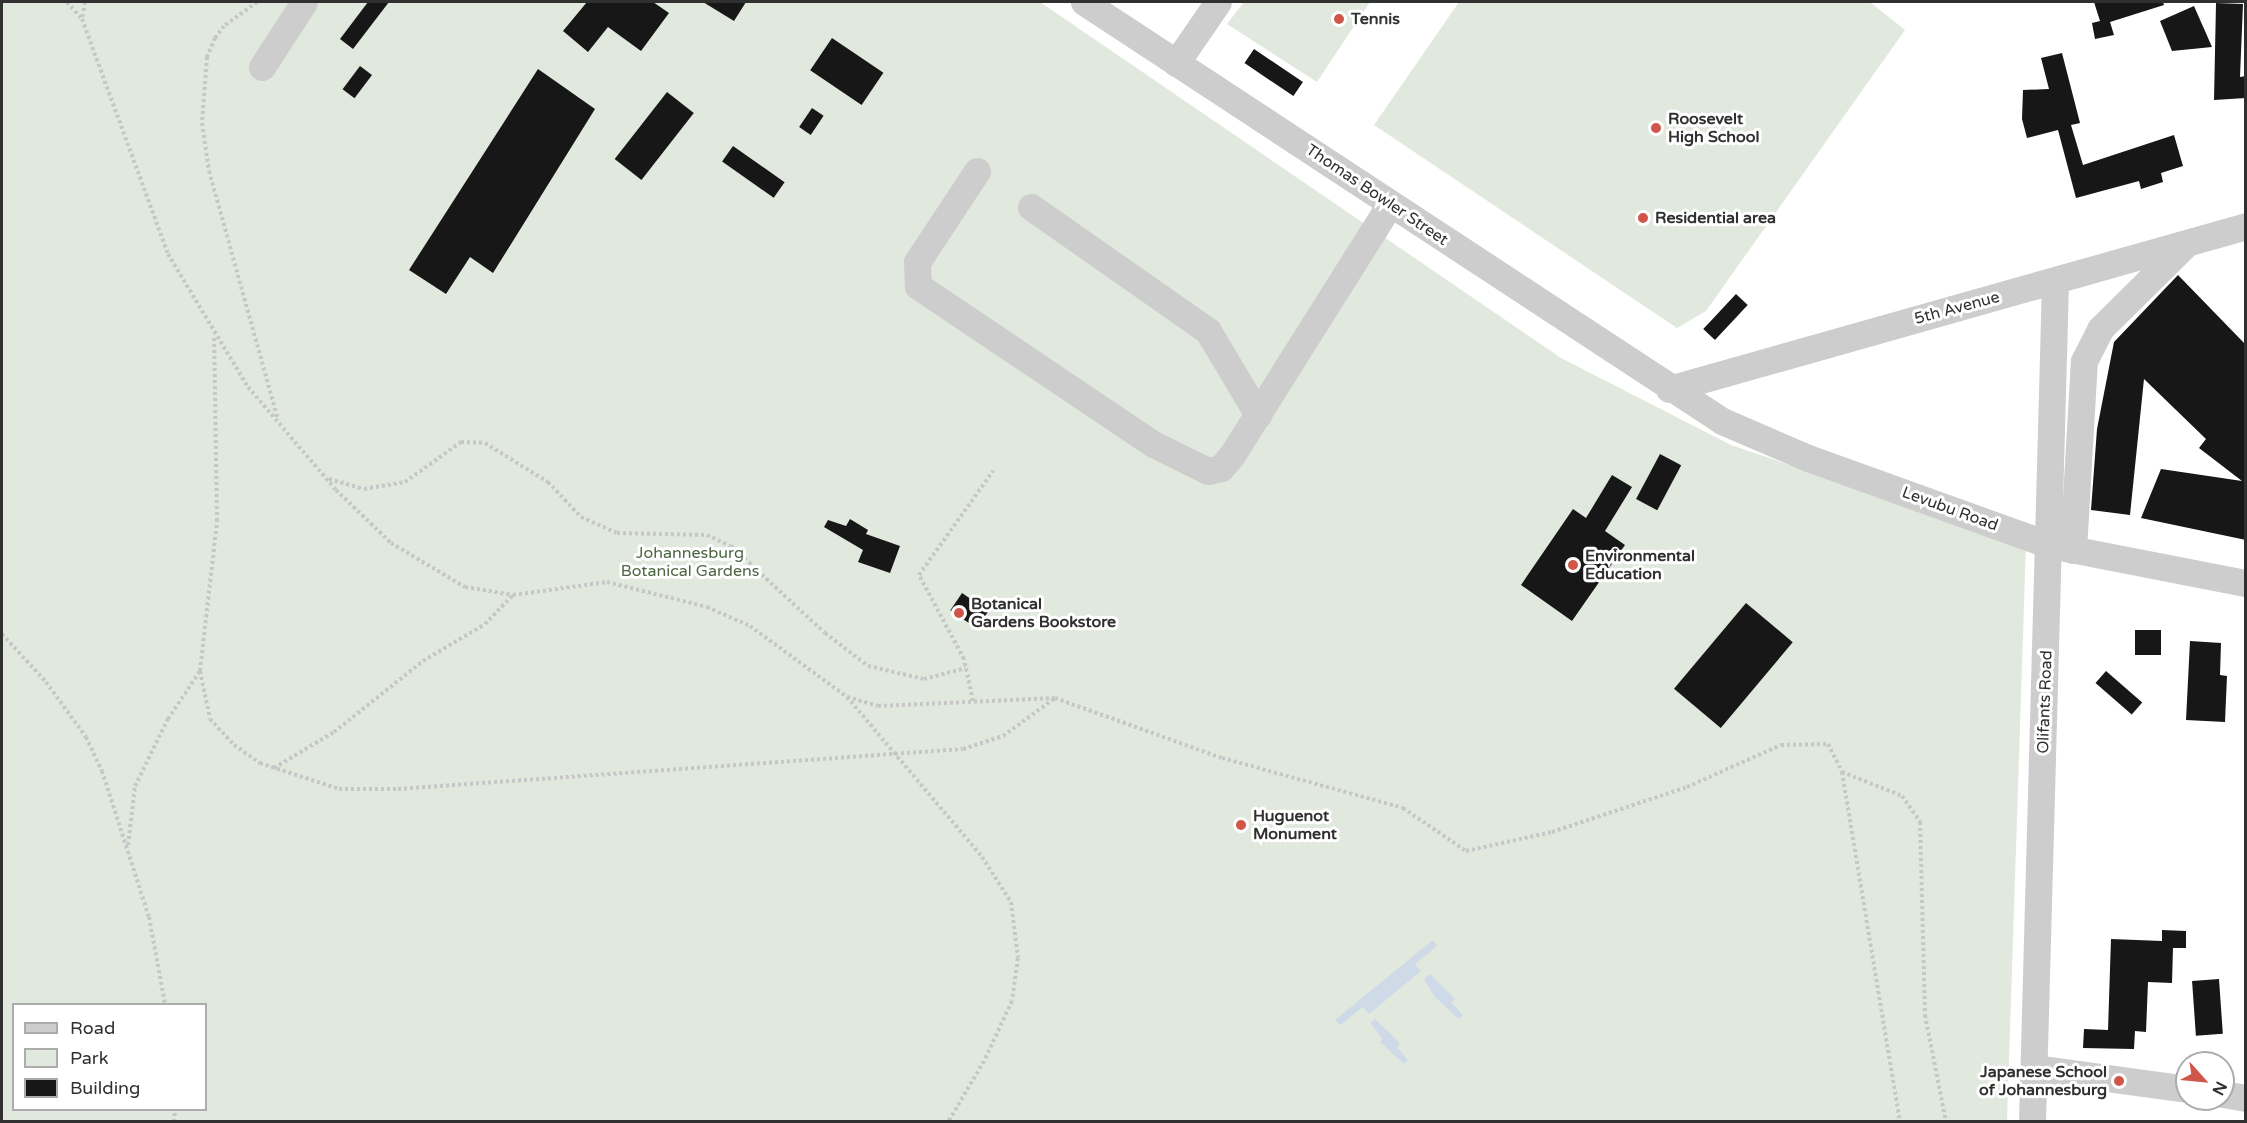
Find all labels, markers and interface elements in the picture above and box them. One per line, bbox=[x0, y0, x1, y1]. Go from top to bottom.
place label: Tennis bbox=[1351, 9, 1400, 29]
marker: Tennis bbox=[1332, 12, 1346, 26]
place label: Roosevelt High School bbox=[1668, 109, 1759, 147]
marker: Roosevelt High School bbox=[1649, 121, 1663, 135]
street label: Thomas Bowler Street bbox=[1302, 140, 1452, 250]
place label: Residential area bbox=[1655, 208, 1776, 228]
marker: Residential area bbox=[1636, 211, 1650, 225]
street label: 5th Avenue bbox=[1912, 287, 2002, 329]
street label: Levubu Road bbox=[1899, 483, 2001, 535]
park label: Johannesburg Botanical Gardens bbox=[621, 543, 759, 581]
place label: Environmental Education bbox=[1585, 546, 1695, 584]
marker: Environmental Education bbox=[1566, 558, 1580, 572]
place label: Botanical Gardens Bookstore bbox=[971, 594, 1116, 632]
marker: Botanical Gardens Bookstore bbox=[952, 606, 966, 620]
street label: Olifants Road bbox=[2034, 650, 2056, 754]
place label: Huguenot Monument bbox=[1253, 806, 1337, 844]
marker: Huguenot Monument bbox=[1234, 818, 1248, 832]
legend bbox=[12, 1003, 207, 1111]
text: Road bbox=[70, 1017, 115, 1039]
text: Park bbox=[70, 1047, 108, 1069]
north arrow bbox=[2175, 1051, 2235, 1111]
place label: Japanese School of Johannesburg bbox=[1979, 1062, 2107, 1100]
marker: Japanese School of Johannesburg bbox=[2112, 1074, 2126, 1088]
text: Building bbox=[70, 1077, 140, 1099]
text: N bbox=[2207, 1078, 2231, 1099]

